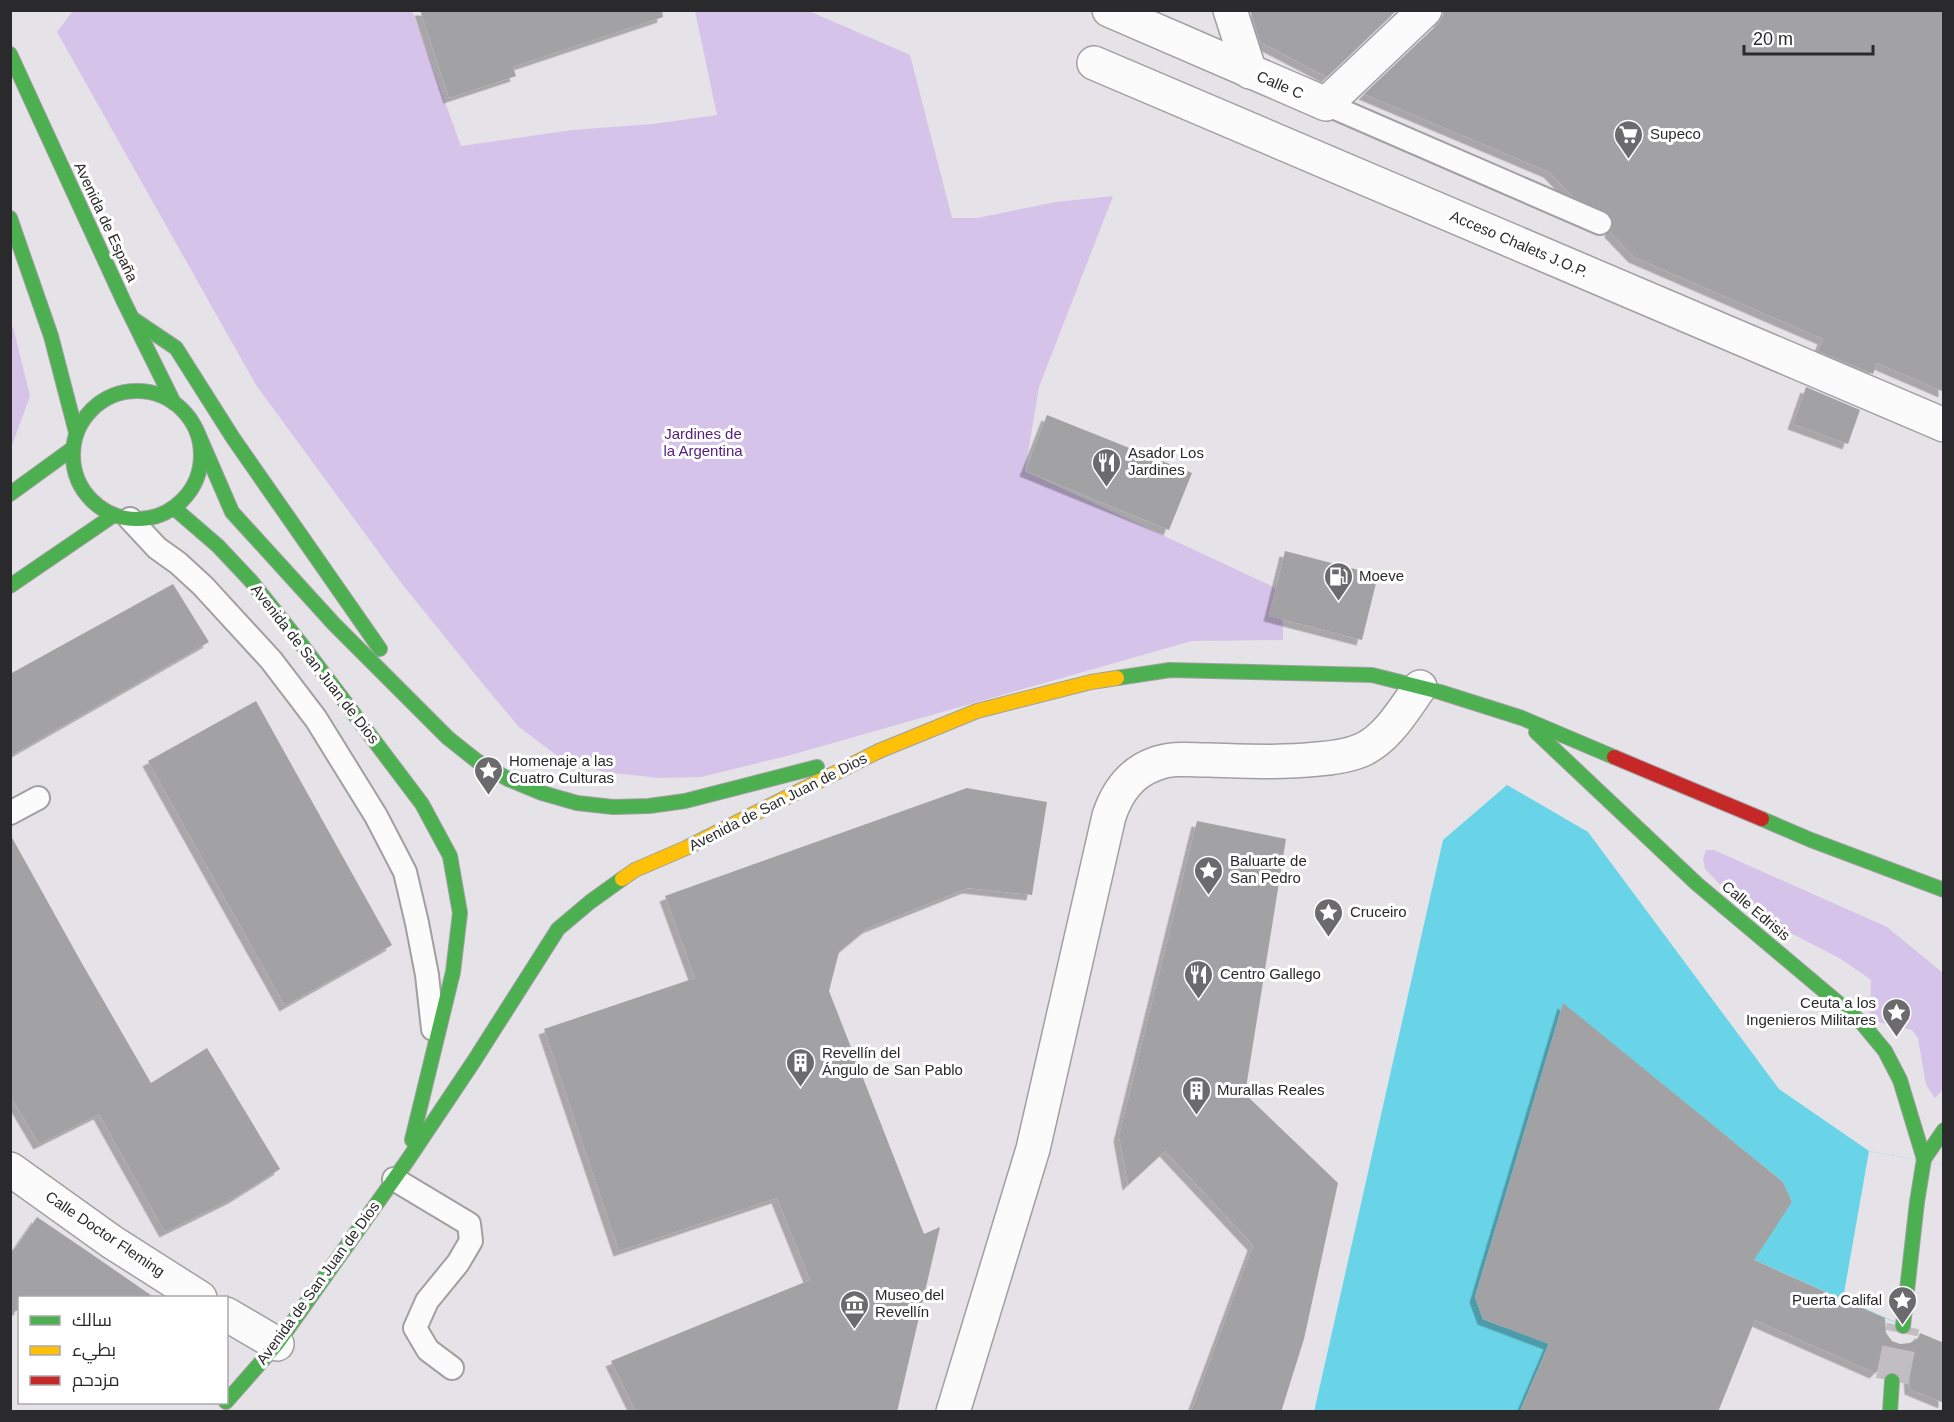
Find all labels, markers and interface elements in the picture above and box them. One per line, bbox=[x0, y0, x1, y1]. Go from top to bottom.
scale bar bbox=[1744, 18, 1873, 56]
text: 20 m bbox=[1753, 29, 1793, 49]
street label: Calle C bbox=[1254, 67, 1306, 102]
supermarket icon: Supeco bbox=[1613, 118, 1645, 160]
place label: Supeco bbox=[1650, 125, 1701, 142]
street label: Avenida de España bbox=[71, 159, 142, 285]
street label: Acceso Chalets J.O.P. bbox=[1448, 207, 1591, 280]
park label: Jardines de la Argentina bbox=[663, 425, 743, 459]
place label: Asador Los Jardines bbox=[1128, 444, 1204, 478]
restaurant icon: Asador Los Jardines bbox=[1091, 446, 1123, 488]
fuel station icon: Moeve bbox=[1322, 560, 1354, 602]
place label: Moeve bbox=[1359, 567, 1404, 584]
street label: Avenida de San Juan de Dios bbox=[248, 581, 383, 747]
street label: Avenida de San Juan de Dios bbox=[686, 749, 870, 854]
place label: Homenaje a las Cuatro Culturas bbox=[509, 752, 614, 786]
place icon: Homenaje a las Cuatro Culturas bbox=[472, 754, 504, 796]
place label: Baluarte de San Pedro bbox=[1230, 852, 1307, 886]
place icon: Baluarte de San Pedro bbox=[1193, 854, 1225, 896]
street label: Calle Edrisis bbox=[1719, 877, 1794, 944]
place icon: Cruceiro bbox=[1313, 896, 1345, 938]
place label: Cruceiro bbox=[1350, 903, 1407, 920]
restaurant icon: Centro Gallego bbox=[1183, 958, 1215, 1000]
place label: Centro Gallego bbox=[1220, 965, 1321, 982]
place label: Ceuta a los Ingenieros Militares bbox=[1746, 994, 1876, 1028]
place icon: Ceuta a los Ingenieros Militares bbox=[1881, 996, 1913, 1038]
place label: Revellín del Ángulo de San Pablo bbox=[822, 1044, 963, 1078]
building icon: Revellín del Ángulo de San Pablo bbox=[785, 1046, 817, 1088]
building icon: Murallas Reales bbox=[1180, 1074, 1212, 1116]
place label: Murallas Reales bbox=[1217, 1081, 1325, 1098]
street label: Calle Doctor Fleming bbox=[42, 1187, 168, 1280]
street label: Avenida de San Juan de Dios bbox=[253, 1198, 382, 1368]
place icon: Puerta Califal bbox=[1887, 1284, 1919, 1326]
place label: Museo del Revellín bbox=[875, 1286, 944, 1320]
museum icon: Museo del Revellín bbox=[838, 1288, 870, 1330]
place label: Puerta Califal bbox=[1792, 1291, 1882, 1308]
legend bbox=[18, 1296, 228, 1404]
text: سالك bbox=[72, 1310, 112, 1330]
text: بطيء bbox=[72, 1340, 116, 1364]
text: مزدحم bbox=[72, 1370, 120, 1392]

